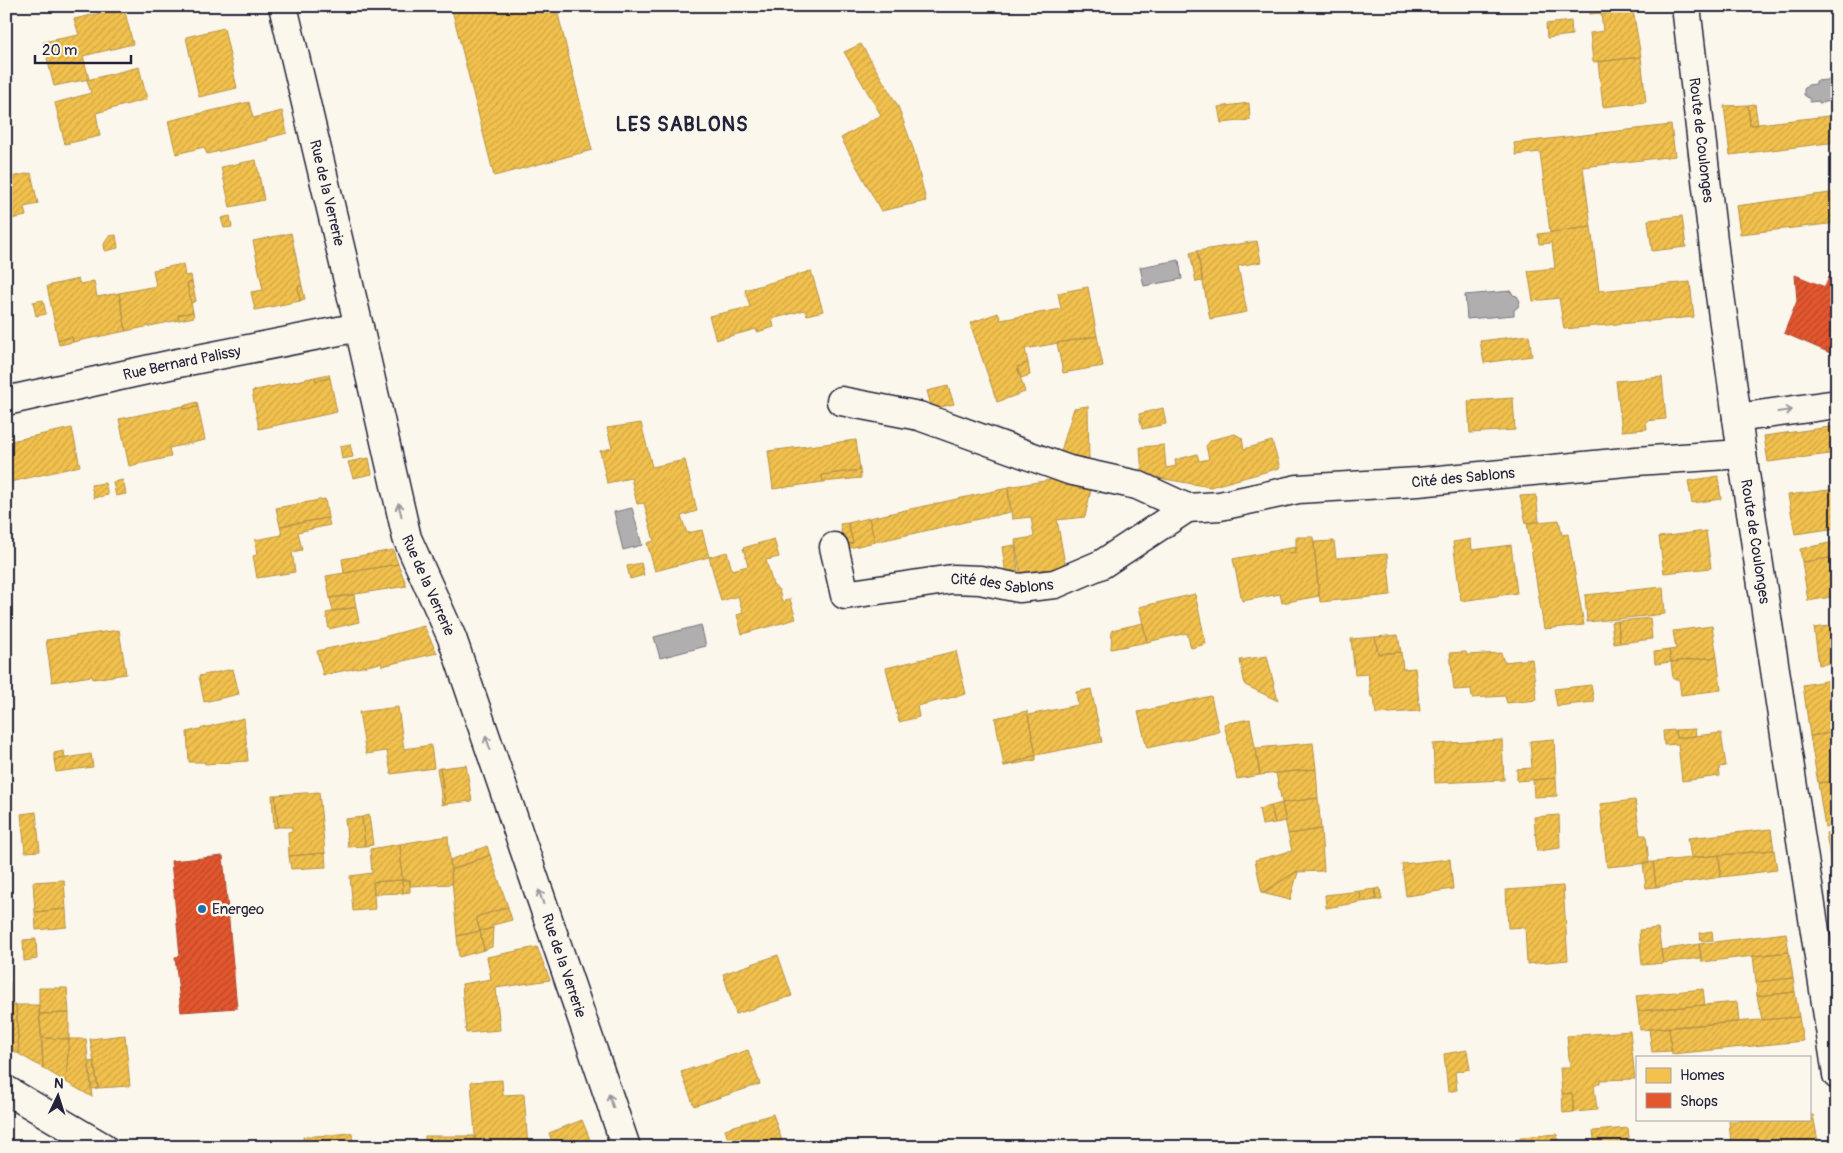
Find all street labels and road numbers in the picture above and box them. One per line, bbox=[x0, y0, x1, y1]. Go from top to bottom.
street label: Route de Coulonges bbox=[1684, 77, 1718, 204]
street label: Rue de la Verrerie bbox=[305, 138, 349, 249]
street label: Rue Bernard Palissy bbox=[121, 342, 243, 385]
street label: Cité des Sablons bbox=[1411, 464, 1516, 492]
street label: Route de Coulonges bbox=[1736, 478, 1774, 605]
street label: Rue de la Verrerie bbox=[397, 532, 459, 639]
street label: Cité des Sablons bbox=[950, 570, 1055, 598]
street label: Rue de la Verrerie bbox=[537, 911, 590, 1021]

